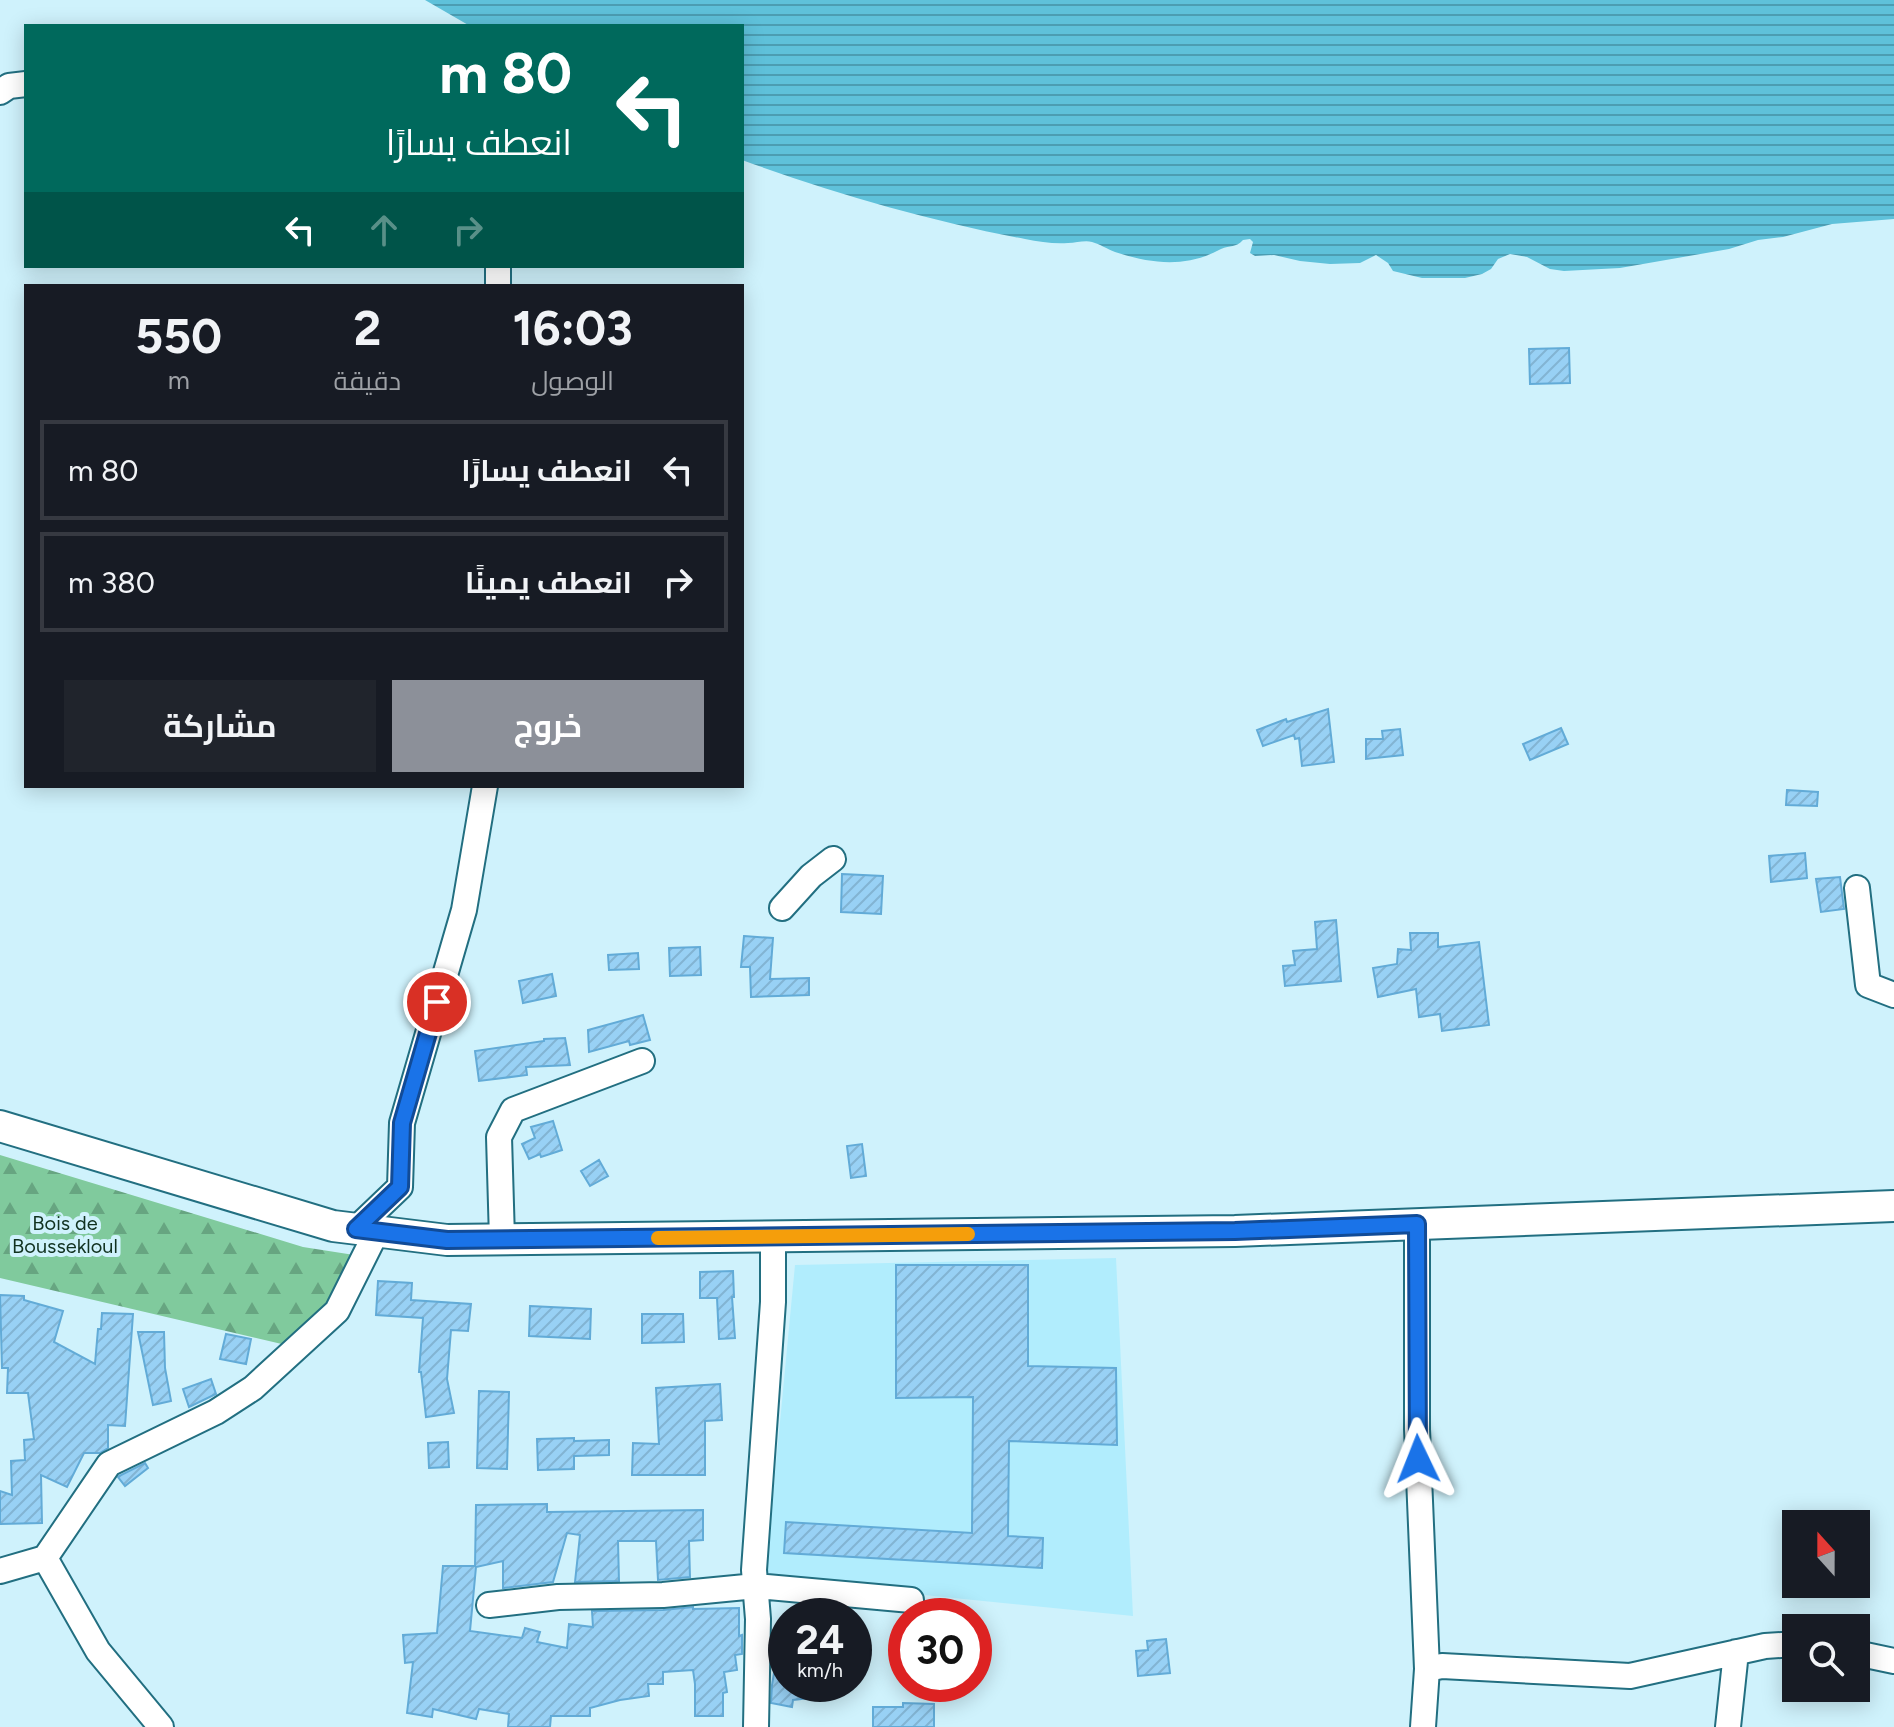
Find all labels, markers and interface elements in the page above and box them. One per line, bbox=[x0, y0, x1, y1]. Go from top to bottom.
text: 80 m bbox=[439, 40, 572, 107]
icon: left bbox=[600, 56, 704, 160]
text: انعطف يسارًا bbox=[386, 121, 572, 164]
icon: left bbox=[278, 208, 322, 252]
icon: ahead bbox=[362, 208, 406, 252]
icon: right bbox=[446, 208, 490, 252]
text: 2 bbox=[353, 299, 381, 357]
text: 16:03 bbox=[512, 299, 633, 357]
text: 550 bbox=[135, 307, 222, 365]
text: m bbox=[168, 364, 190, 396]
text: دقيقة bbox=[333, 365, 401, 397]
text: الوصول bbox=[531, 365, 614, 397]
icon: left bbox=[656, 448, 700, 492]
text: 80 m bbox=[68, 452, 139, 489]
text: انعطف يسارًا bbox=[461, 452, 632, 489]
icon: right bbox=[656, 560, 700, 604]
text: 380 m bbox=[68, 564, 155, 601]
text: انعطف يمينًا bbox=[465, 564, 632, 601]
button: مشاركة bbox=[64, 680, 376, 772]
button: خروج bbox=[392, 680, 704, 772]
pin bbox=[403, 968, 471, 1036]
icon: arrive bbox=[415, 980, 459, 1024]
park label: Bois de Boussekloul bbox=[12, 1211, 118, 1258]
position arrow bbox=[1376, 1417, 1460, 1501]
north arrow bbox=[1782, 1510, 1870, 1598]
map controls bbox=[1782, 1510, 1870, 1702]
speed limit sign: 30 bbox=[888, 1598, 992, 1702]
button: search bbox=[1782, 1614, 1870, 1702]
text: 24 bbox=[796, 1616, 844, 1664]
text: km/h bbox=[797, 1658, 843, 1682]

